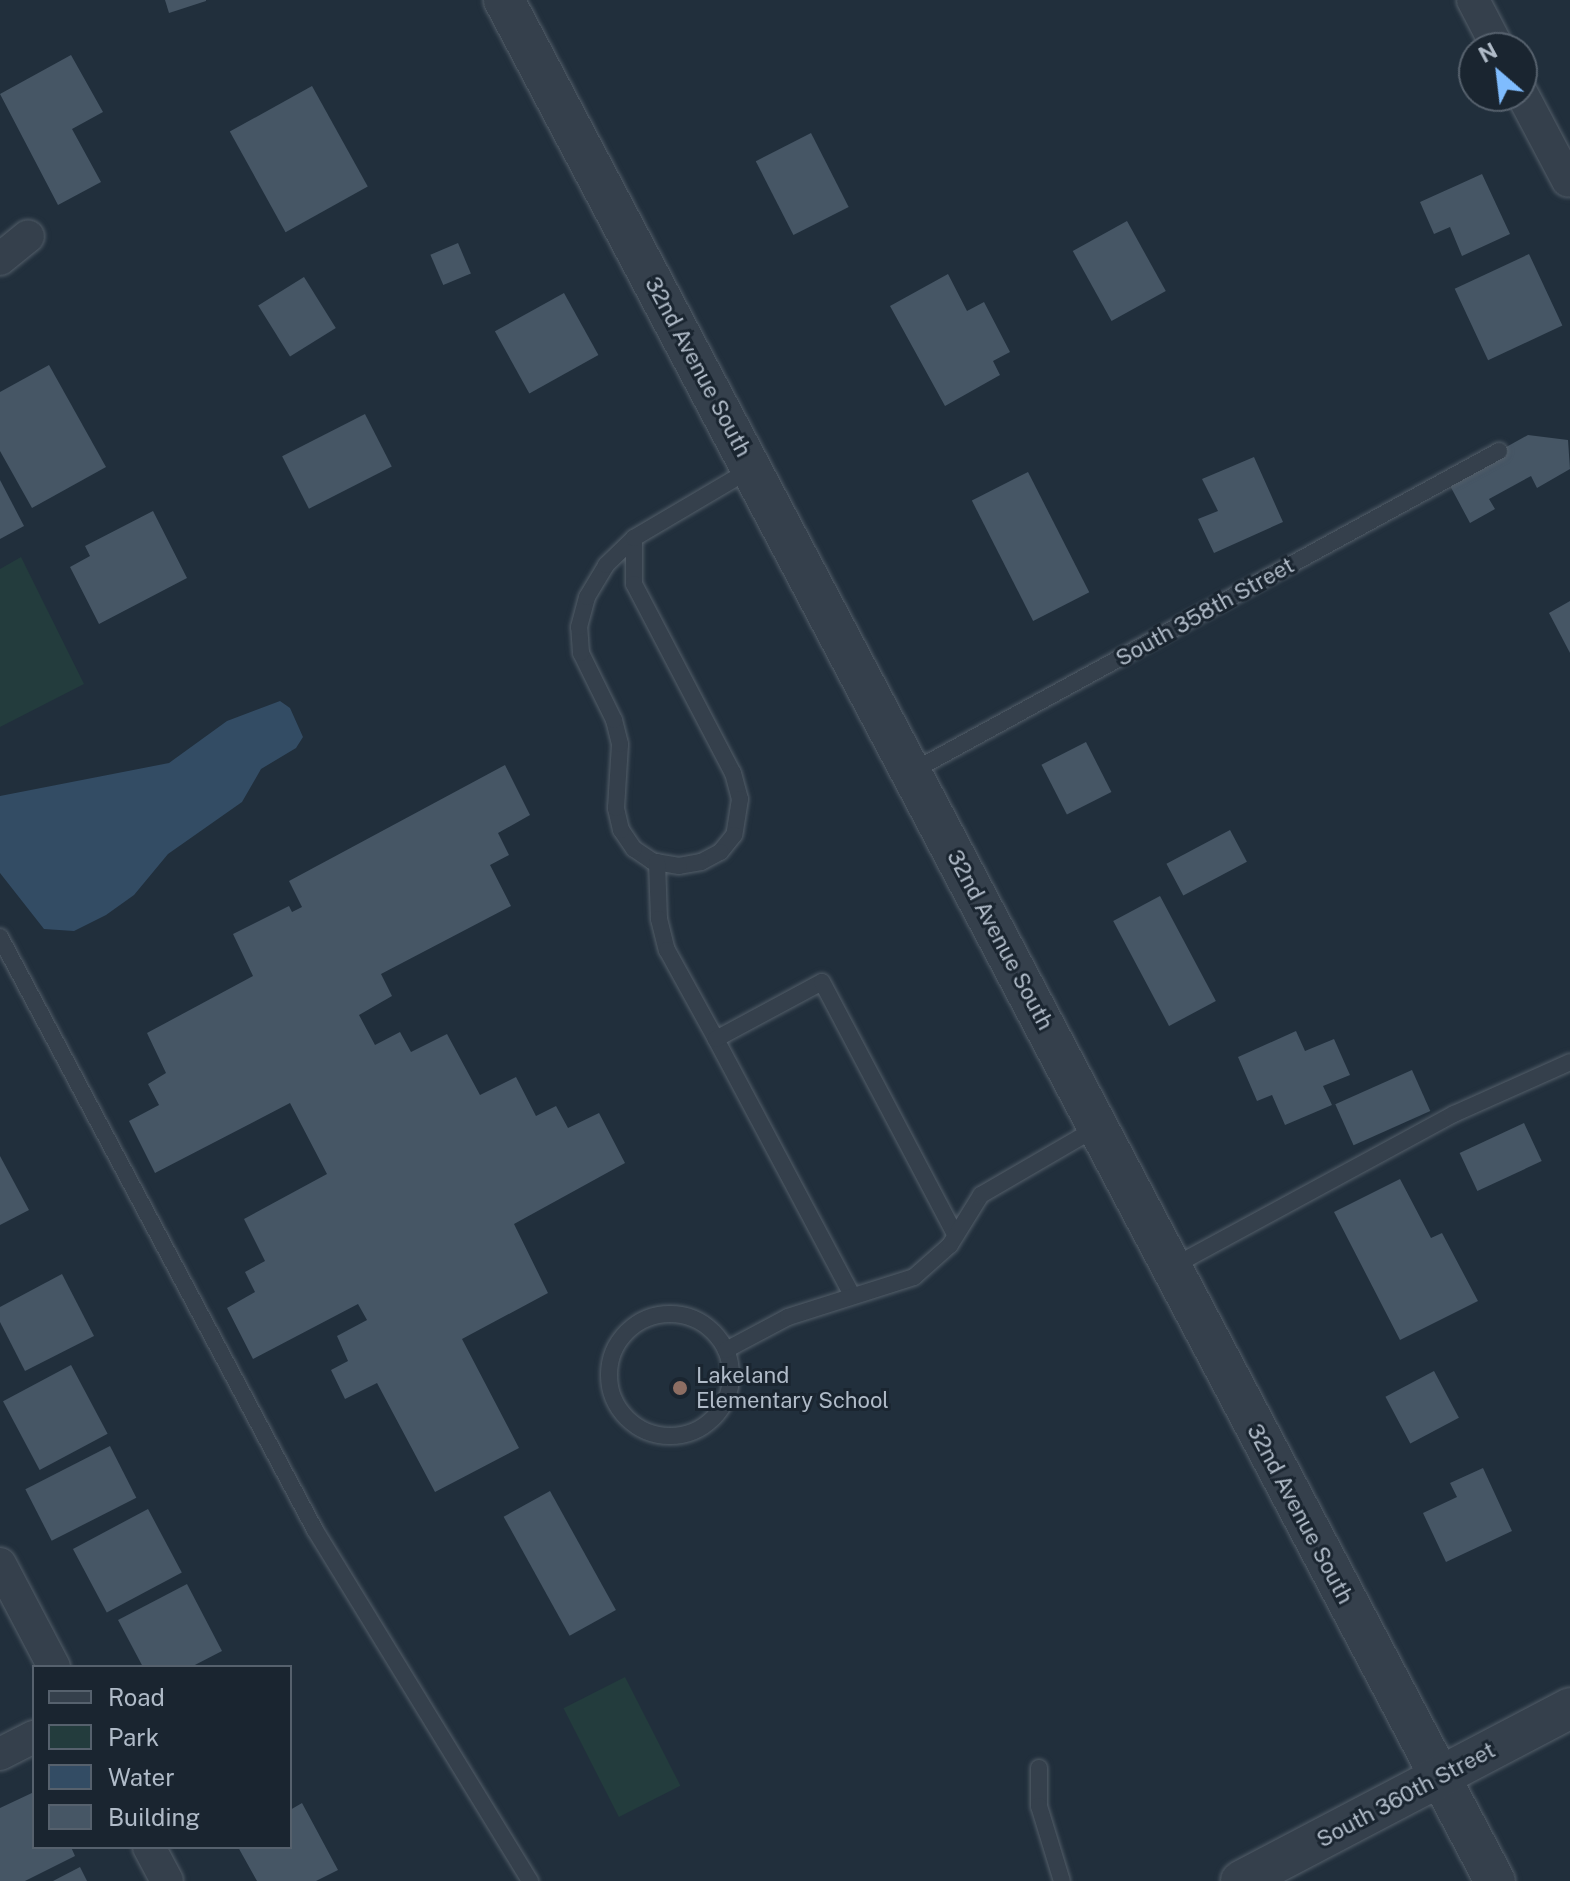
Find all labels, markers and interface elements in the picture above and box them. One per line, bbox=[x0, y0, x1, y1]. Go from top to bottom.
north arrow bbox=[1458, 32, 1538, 112]
text: N bbox=[1474, 37, 1501, 68]
street label: 32nd Avenue South bbox=[639, 272, 757, 462]
street label: South 358th Street bbox=[1111, 552, 1299, 672]
street label: 32nd Avenue South bbox=[941, 845, 1059, 1035]
place label: Lakeland Elementary School bbox=[696, 1362, 889, 1414]
marker: Lakeland Elementary School bbox=[671, 1379, 689, 1397]
street label: 32nd Avenue South bbox=[1241, 1419, 1359, 1609]
legend bbox=[32, 1665, 292, 1849]
text: Road bbox=[108, 1683, 165, 1711]
text: Park bbox=[108, 1723, 159, 1751]
street label: South 360th Street bbox=[1312, 1737, 1500, 1853]
text: Water bbox=[108, 1763, 175, 1791]
text: Building bbox=[108, 1803, 200, 1831]

